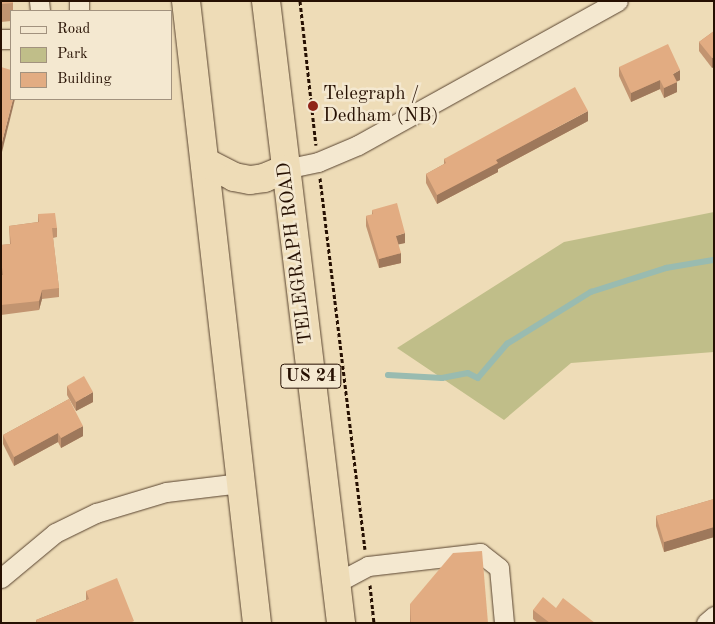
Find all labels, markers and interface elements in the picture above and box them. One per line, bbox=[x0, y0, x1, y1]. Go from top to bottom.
legend bbox=[10, 10, 172, 100]
text: Road bbox=[57, 22, 90, 37]
text: Park bbox=[57, 47, 88, 62]
text: Building bbox=[57, 72, 112, 87]
place label: Telegraph / Dedham (NB) bbox=[323, 84, 438, 128]
marker: Telegraph / Dedham (NB) bbox=[307, 100, 319, 112]
street label: TELEGRAPH ROAD bbox=[274, 161, 318, 345]
road number: US 24 bbox=[280, 361, 342, 392]

